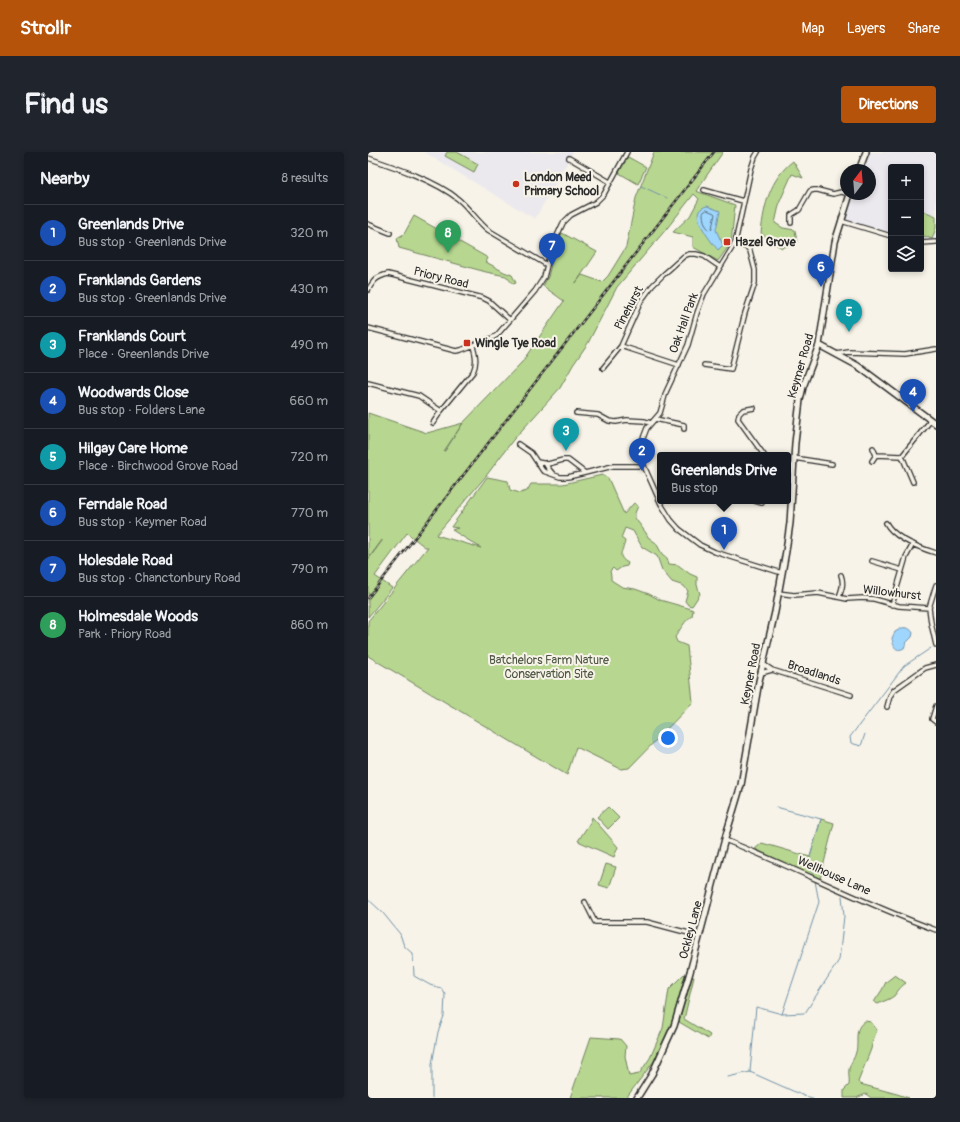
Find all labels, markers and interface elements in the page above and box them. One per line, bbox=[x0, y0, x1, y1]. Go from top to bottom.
text: Strollr bbox=[20, 16, 71, 40]
text: Map bbox=[802, 20, 825, 37]
text: Layers bbox=[847, 20, 885, 37]
text: Share bbox=[907, 20, 940, 37]
button: Directions bbox=[841, 86, 936, 123]
text: Find us bbox=[24, 87, 108, 122]
north arrow bbox=[840, 164, 876, 200]
map controls bbox=[888, 164, 924, 272]
button: + bbox=[888, 164, 924, 200]
text: Nearby bbox=[40, 168, 89, 189]
text: 8 results bbox=[282, 170, 328, 186]
place label: London Meed Primary School bbox=[524, 170, 599, 199]
marker: London Meed Primary School bbox=[511, 179, 521, 189]
button: − bbox=[888, 200, 924, 236]
text: Greenlands Drive bbox=[78, 215, 184, 234]
pin: 8 bbox=[435, 220, 461, 253]
text: 1 bbox=[50, 225, 56, 241]
text: 320 m bbox=[290, 225, 328, 241]
pin: 7 bbox=[539, 233, 565, 266]
text: Bus stop · Greenlands Drive bbox=[78, 234, 226, 250]
place label: Hazel Grove bbox=[735, 235, 797, 250]
button: layers bbox=[888, 236, 924, 272]
marker: Hazel Grove bbox=[722, 237, 732, 247]
pin: 6 bbox=[808, 254, 834, 287]
street label: Priory Road bbox=[412, 264, 470, 292]
text: Franklands Gardens bbox=[78, 271, 201, 290]
text: 2 bbox=[49, 281, 57, 297]
text: 430 m bbox=[290, 281, 328, 297]
street label: Pinehurst bbox=[611, 283, 647, 332]
text: Bus stop · Greenlands Drive bbox=[78, 290, 226, 306]
street label: Oak Hall Park bbox=[666, 291, 702, 355]
pin: 5 bbox=[836, 299, 862, 332]
text: Franklands Court bbox=[78, 327, 186, 346]
street label: Keymer Road bbox=[785, 332, 817, 400]
place label: Wingle Tye Road bbox=[475, 336, 556, 351]
text: 3 bbox=[49, 337, 57, 353]
text: 490 m bbox=[291, 337, 328, 353]
marker: Wingle Tye Road bbox=[462, 338, 472, 348]
text: Place · Greenlands Drive bbox=[78, 346, 209, 362]
pin: 4 bbox=[900, 379, 926, 412]
text: Woodwards Close bbox=[78, 383, 189, 402]
text: 4 bbox=[49, 393, 57, 409]
text: 660 m bbox=[290, 393, 328, 409]
text: Bus stop · Folders Lane bbox=[78, 402, 205, 418]
pin: 3 bbox=[553, 418, 579, 451]
pin: 2 bbox=[629, 438, 655, 471]
text: Hilgay Care Home bbox=[78, 439, 188, 458]
text: 5 bbox=[49, 449, 57, 465]
text: 720 m bbox=[291, 449, 328, 465]
popup bbox=[657, 452, 791, 504]
text: Place · Birchwood Grove Road bbox=[78, 458, 238, 474]
text: Greenlands Drive bbox=[671, 461, 777, 480]
text: Bus stop bbox=[671, 480, 718, 496]
text: Ferndale Road bbox=[78, 495, 167, 514]
text: 6 bbox=[49, 505, 57, 521]
text: 770 m bbox=[291, 505, 328, 521]
text: Bus stop · Keymer Road bbox=[78, 514, 207, 530]
pin: 1 bbox=[711, 517, 737, 550]
text: Holesdale Road bbox=[78, 551, 173, 570]
text: 7 bbox=[50, 561, 56, 577]
text: 790 m bbox=[291, 561, 328, 577]
text: Bus stop · Chanctonbury Road bbox=[78, 570, 241, 586]
street label: Willowhurst bbox=[862, 582, 922, 604]
text: Holmesdale Woods bbox=[78, 607, 198, 626]
text: 8 bbox=[50, 617, 56, 633]
text: 860 m bbox=[291, 617, 328, 633]
text: Park · Priory Road bbox=[78, 626, 171, 642]
street label: Keyner Road bbox=[738, 642, 764, 706]
park label: Batchelors Farm Nature Conservation Site bbox=[489, 653, 609, 682]
street label: Broadlands bbox=[786, 657, 843, 689]
your location bbox=[658, 728, 678, 748]
street label: Wellhouse Lane bbox=[795, 853, 873, 899]
street label: Ockley Lane bbox=[676, 899, 706, 961]

